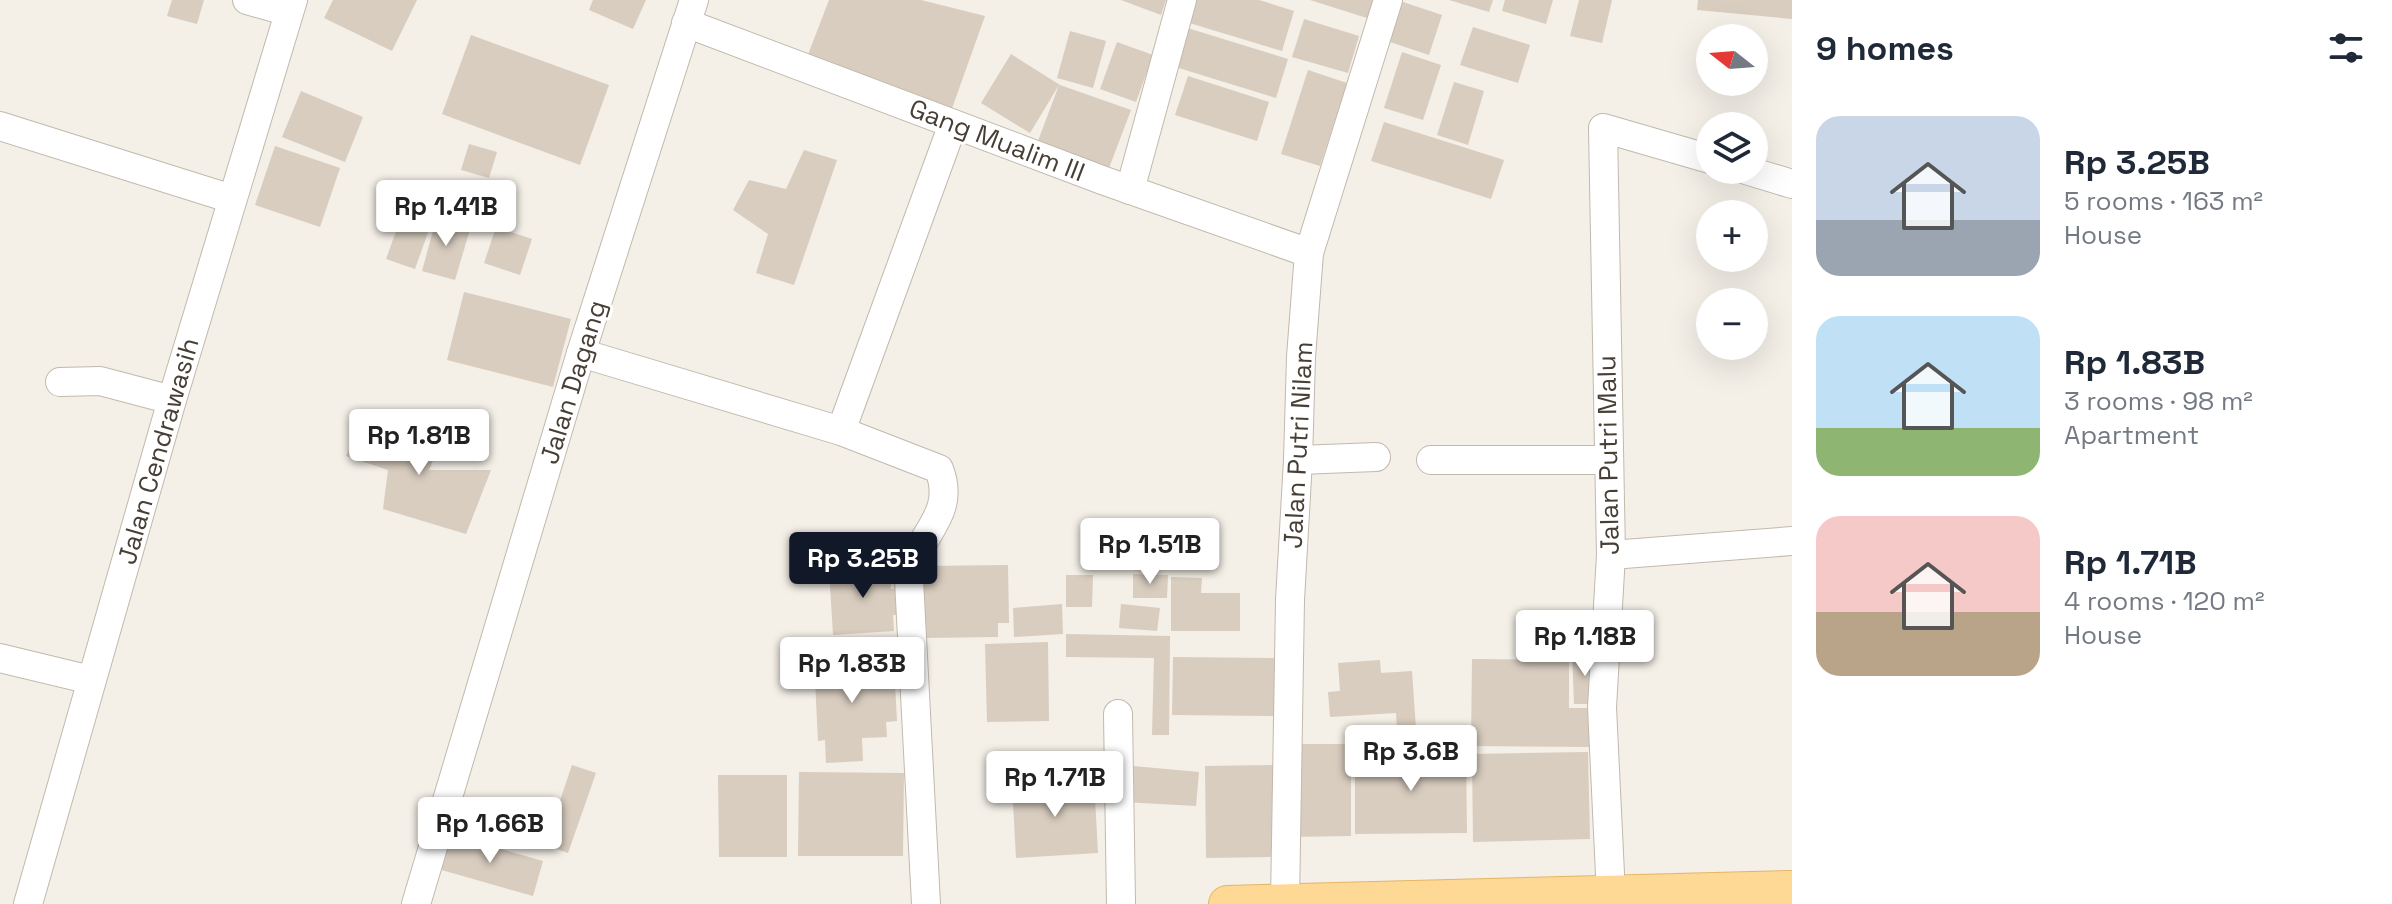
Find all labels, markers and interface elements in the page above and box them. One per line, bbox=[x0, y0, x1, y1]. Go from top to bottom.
north arrow bbox=[1696, 24, 1768, 96]
map controls bbox=[1696, 24, 1768, 360]
icon: filters bbox=[2324, 26, 2368, 70]
text: 9 homes bbox=[1816, 27, 1954, 70]
street label: Gang Mualim III bbox=[904, 91, 1090, 189]
button: layers bbox=[1696, 112, 1768, 184]
text: Rp 3.25B bbox=[2064, 141, 2210, 184]
icon: home bbox=[1880, 148, 1976, 244]
pin: Rp 1.41B bbox=[363, 180, 529, 248]
text: 5 rooms · 163 m² bbox=[2064, 184, 2263, 218]
text: Rp 1.41B bbox=[394, 189, 498, 223]
button: + bbox=[1696, 200, 1768, 272]
text: House bbox=[2064, 218, 2142, 252]
button: − bbox=[1696, 288, 1768, 360]
street label: Jalan Dagang bbox=[532, 296, 614, 468]
street label: Jalan Cendrawasih bbox=[109, 334, 207, 568]
street label: Jalan Putri Nilam bbox=[1276, 341, 1320, 549]
text: Rp 1.83B bbox=[2064, 341, 2205, 384]
icon: home bbox=[1880, 348, 1976, 444]
street label: Jalan Putri Malu bbox=[1589, 355, 1627, 555]
text: 3 rooms · 98 m² bbox=[2064, 384, 2253, 418]
pin: Rp 1.81B bbox=[336, 409, 502, 477]
text: Rp 1.81B bbox=[367, 418, 471, 452]
text: Apartment bbox=[2064, 418, 2199, 452]
pin: Rp 1.51B bbox=[1067, 518, 1233, 586]
text: Rp 1.51B bbox=[1098, 527, 1202, 561]
pin: Rp 3.25B bbox=[780, 532, 946, 600]
text: Rp 3.25B bbox=[807, 541, 919, 575]
text: Rp 1.71B bbox=[2064, 541, 2197, 584]
icon: home bbox=[1880, 548, 1976, 644]
text: 4 rooms · 120 m² bbox=[2064, 584, 2264, 618]
pin: Rp 1.18B bbox=[1502, 610, 1668, 678]
text: House bbox=[2064, 618, 2142, 652]
text: Rp 1.18B bbox=[1534, 619, 1636, 653]
pin: Rp 1.83B bbox=[769, 637, 935, 705]
text: Rp 1.83B bbox=[798, 646, 906, 680]
pin: Rp 3.6B bbox=[1337, 725, 1485, 793]
text: Rp 3.6B bbox=[1363, 734, 1459, 768]
pin: Rp 1.71B bbox=[972, 751, 1138, 819]
text: Rp 1.71B bbox=[1004, 760, 1106, 794]
pin: Rp 1.66B bbox=[407, 797, 573, 865]
text: Rp 1.66B bbox=[436, 806, 544, 840]

